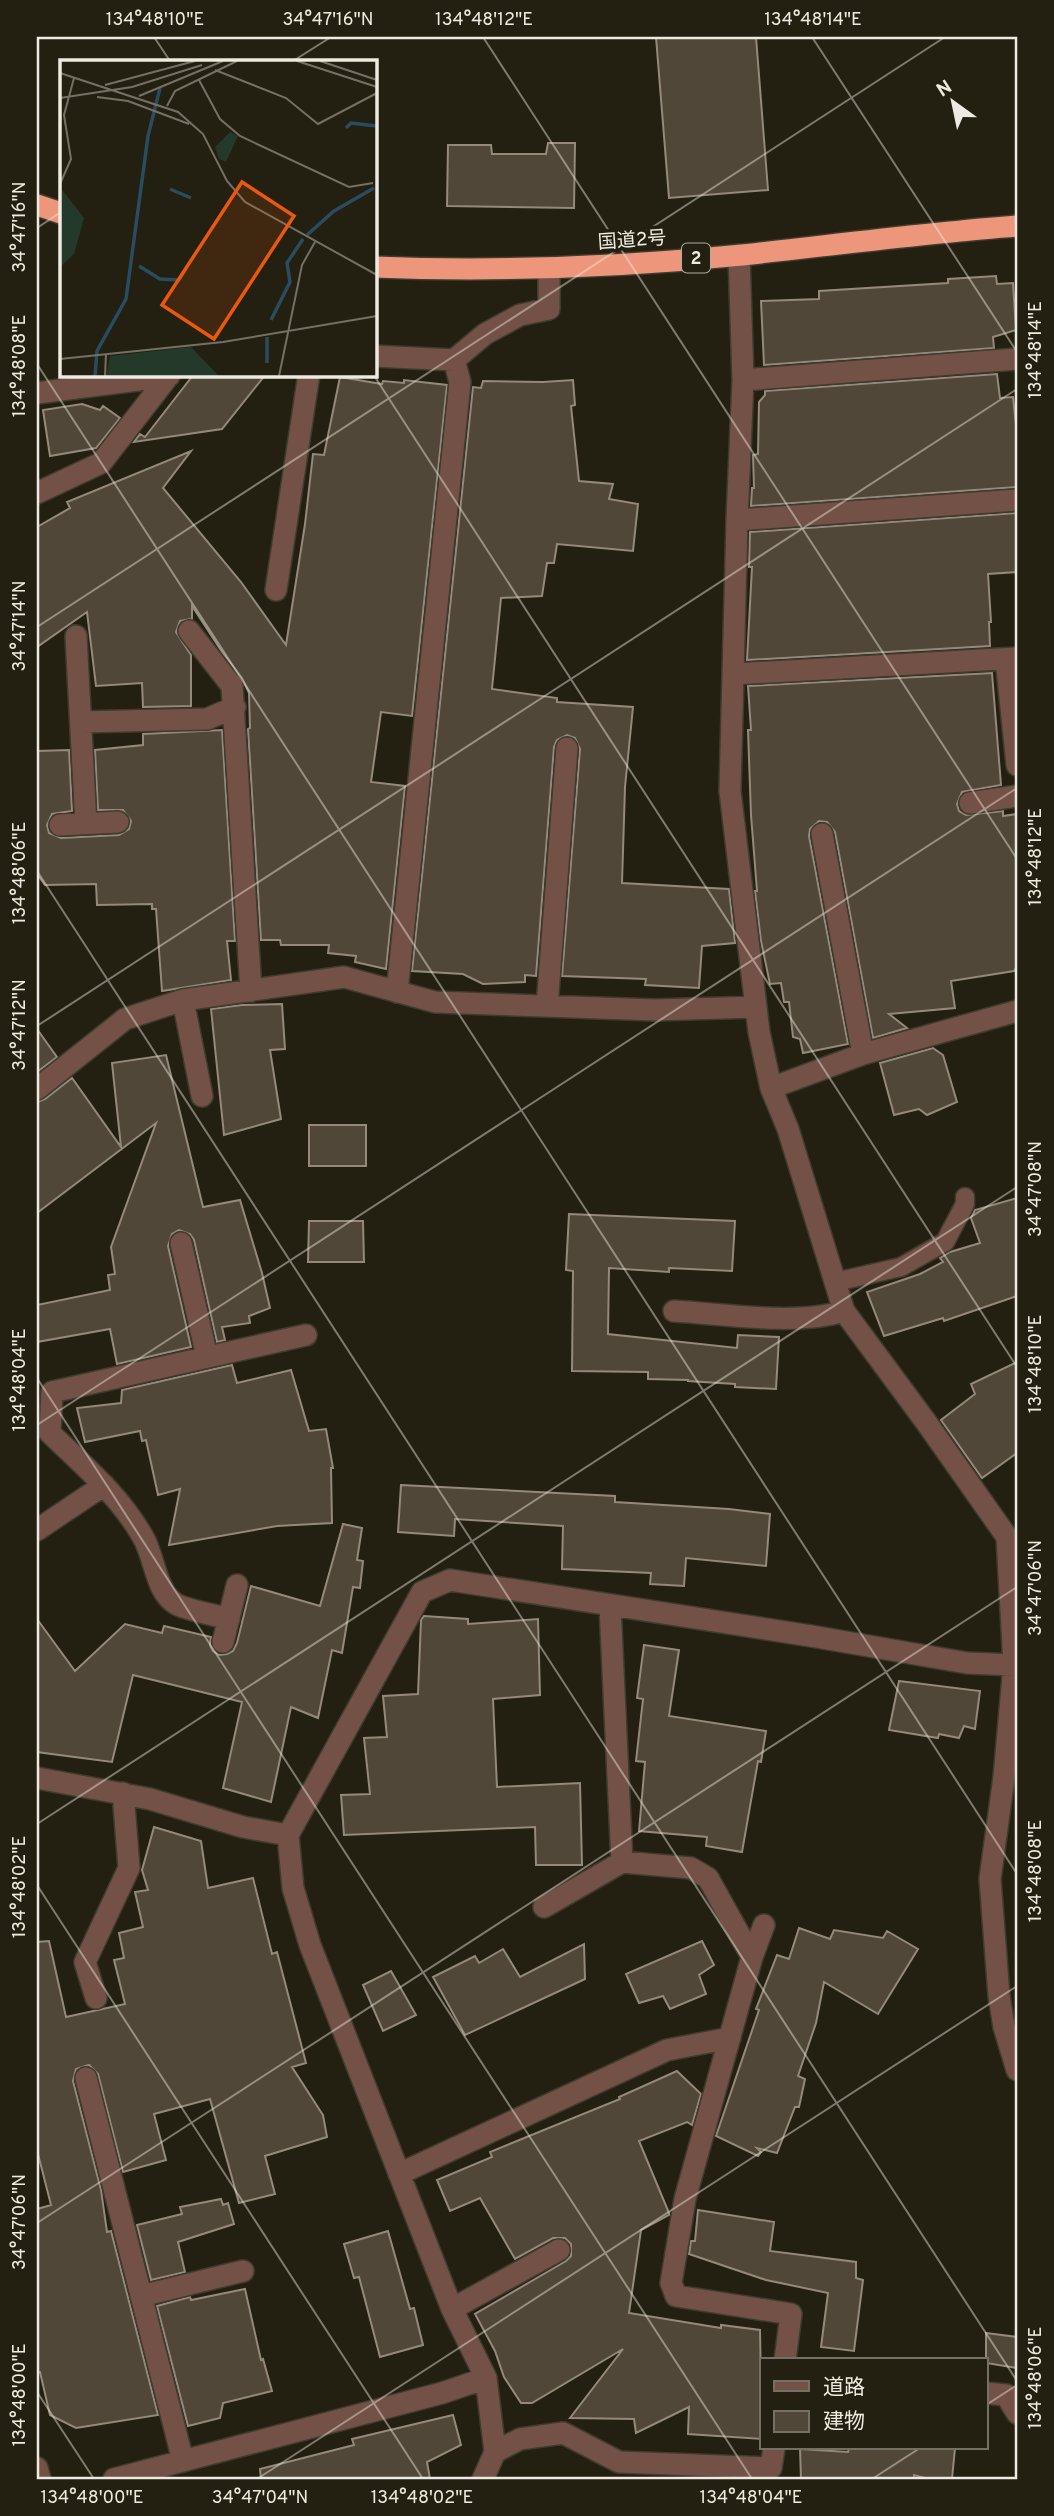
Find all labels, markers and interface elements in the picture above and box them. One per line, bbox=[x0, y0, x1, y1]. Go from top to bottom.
text: 134°48'10"E bbox=[106, 9, 204, 32]
text: 34°47'16"N bbox=[282, 9, 374, 32]
text: 134°48'12"E bbox=[435, 9, 533, 32]
text: 134°48'14"E bbox=[764, 9, 862, 32]
inset map bbox=[60, 60, 376, 376]
north arrow bbox=[918, 66, 988, 136]
text: N bbox=[933, 76, 957, 103]
text: 34°47'16"N bbox=[9, 181, 32, 273]
street label: 国道2号 bbox=[597, 227, 667, 255]
road number: 2 bbox=[682, 244, 710, 272]
text: 134°48'14"E bbox=[1025, 301, 1048, 399]
text: 134°48'08"E bbox=[9, 315, 32, 417]
text: 34°47'14"N bbox=[9, 580, 32, 672]
text: 134°48'12"E bbox=[1025, 808, 1048, 906]
text: 134°48'06"E bbox=[9, 822, 32, 924]
text: 34°47'12"N bbox=[9, 979, 32, 1071]
text: 34°47'08"N bbox=[1025, 1141, 1048, 1237]
text: 134°48'10"E bbox=[1025, 1315, 1048, 1413]
text: 134°48'04"E bbox=[9, 1329, 32, 1431]
text: 34°47'06"N bbox=[1025, 1540, 1048, 1636]
text: 134°48'08"E bbox=[1025, 1820, 1048, 1922]
text: 134°48'02"E bbox=[9, 1836, 32, 1938]
text: 34°47'06"N bbox=[9, 2174, 32, 2270]
text: 134°48'06"E bbox=[1025, 2327, 1048, 2429]
text: 134°48'00"E bbox=[9, 2343, 32, 2447]
legend bbox=[760, 2358, 988, 2450]
text: 道路 bbox=[823, 2375, 865, 2402]
text: 建物 bbox=[823, 2409, 865, 2436]
text: 134°48'00"E bbox=[40, 2487, 144, 2510]
text: 34°47'04"N bbox=[212, 2487, 308, 2510]
text: 134°48'02"E bbox=[371, 2487, 473, 2510]
text: 134°48'04"E bbox=[700, 2487, 802, 2510]

